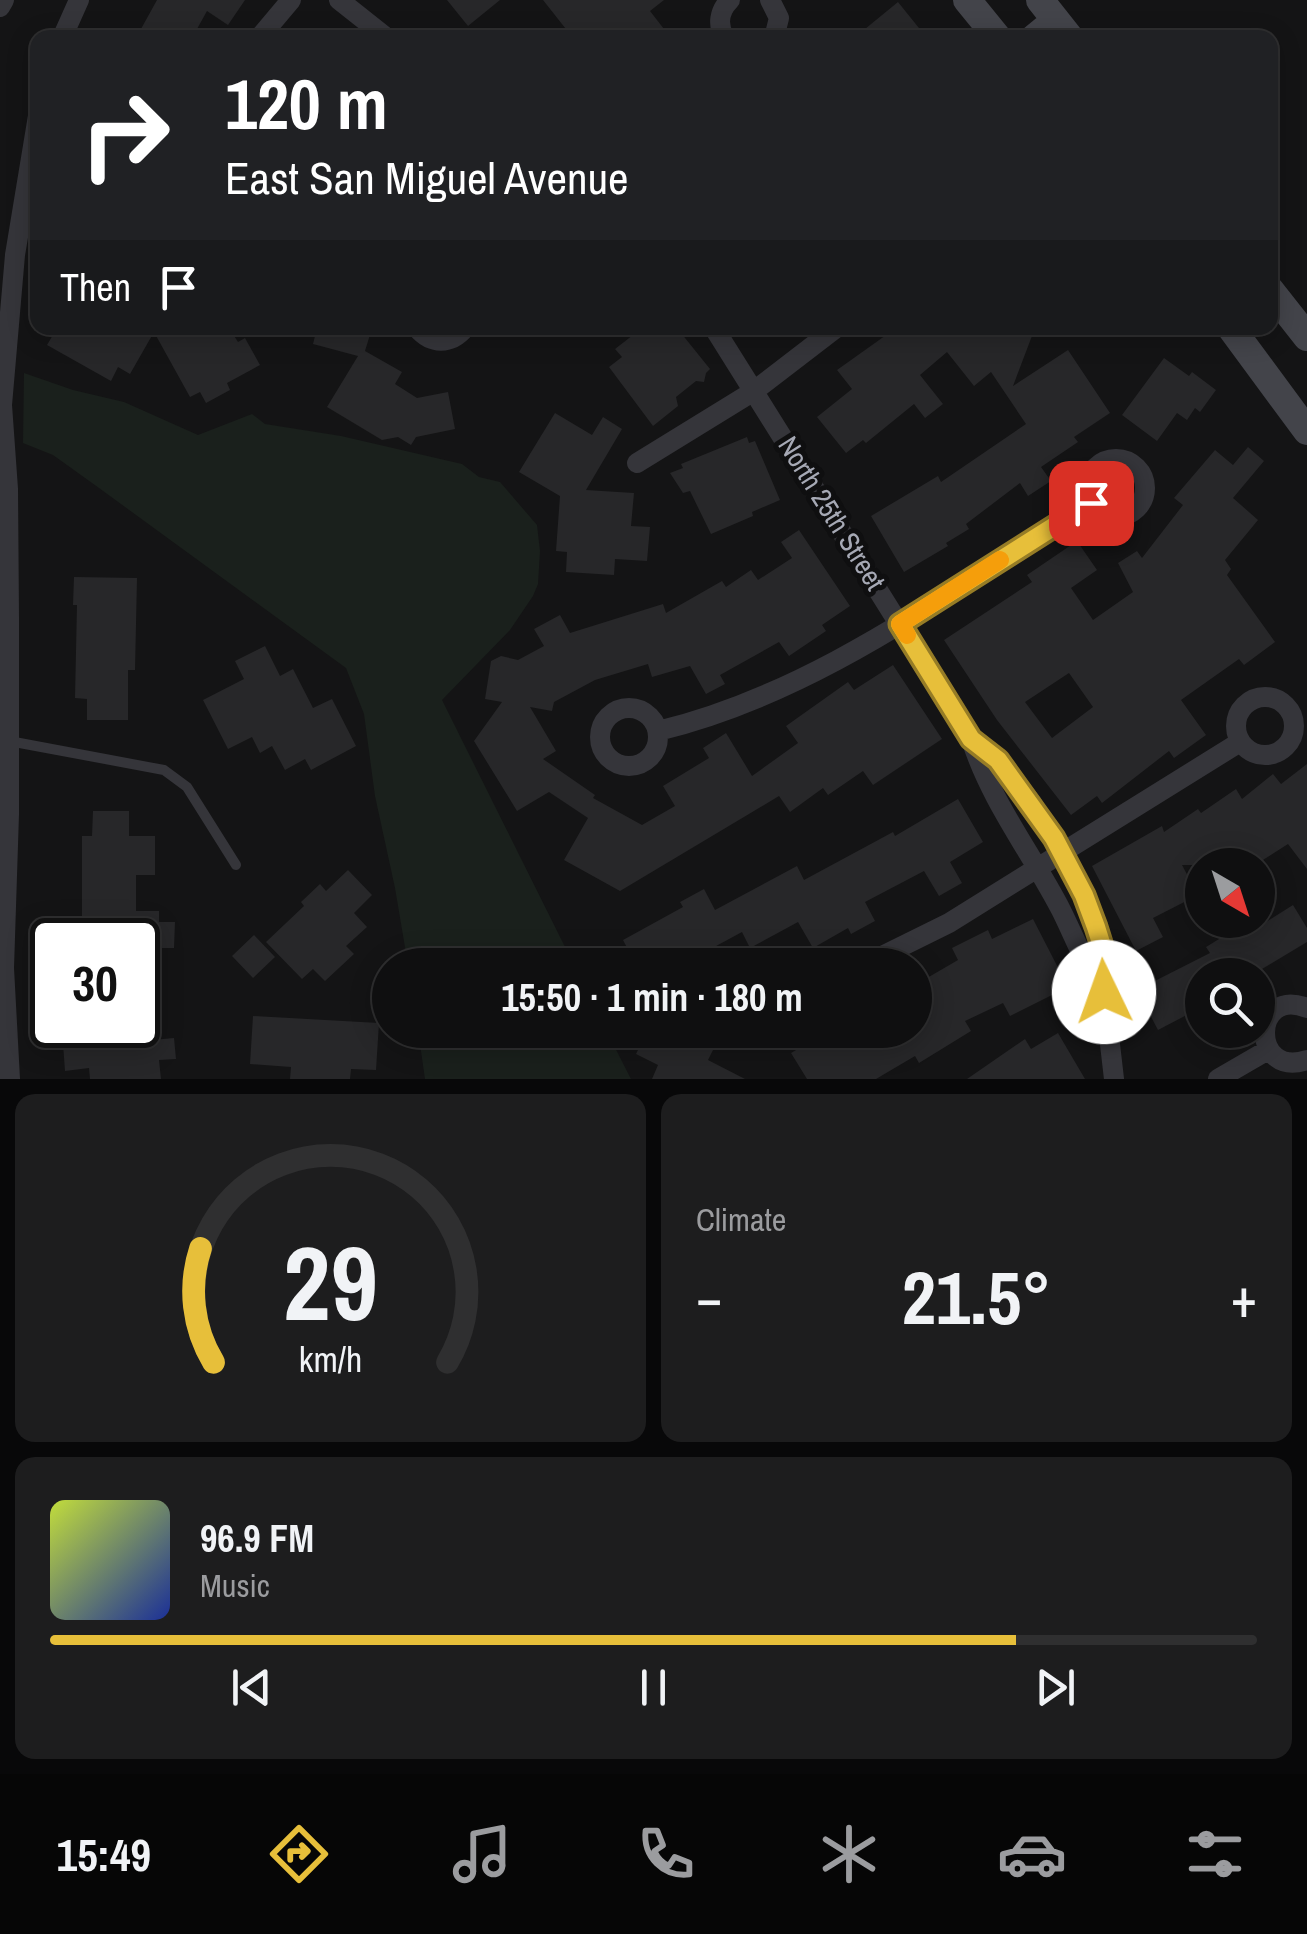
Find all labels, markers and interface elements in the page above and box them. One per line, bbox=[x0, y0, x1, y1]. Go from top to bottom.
text: 120 m bbox=[225, 57, 388, 151]
icon: right bbox=[60, 70, 190, 200]
text: East San Miguel Avenue bbox=[225, 147, 629, 208]
icon: arrive bbox=[151, 260, 206, 315]
text: Then bbox=[60, 262, 131, 313]
street label: North 25th Street bbox=[770, 429, 894, 597]
pin bbox=[1049, 461, 1134, 546]
icon: arrive bbox=[1064, 476, 1119, 531]
north arrow bbox=[1185, 848, 1275, 938]
map controls bbox=[1185, 848, 1275, 1048]
speed limit sign: 30 bbox=[30, 918, 160, 1048]
position arrow bbox=[1052, 940, 1156, 1044]
button: search bbox=[1185, 958, 1275, 1048]
text: 15:50 · 1 min · 180 m bbox=[501, 972, 803, 1023]
text: Climate bbox=[696, 1198, 786, 1241]
text: 29 bbox=[283, 1212, 378, 1352]
text: 21.5° bbox=[902, 1246, 1051, 1347]
text: − bbox=[696, 1260, 722, 1334]
text: + bbox=[1231, 1260, 1257, 1334]
text: km/h bbox=[299, 1335, 362, 1383]
text: 96.9 FM bbox=[200, 1513, 314, 1564]
text: Music bbox=[200, 1564, 270, 1607]
icon: previous bbox=[224, 1660, 279, 1715]
icon: pause bbox=[626, 1660, 681, 1715]
icon: next bbox=[1028, 1660, 1083, 1715]
icon: directions bbox=[264, 1819, 334, 1889]
icon: music bbox=[447, 1819, 517, 1889]
icon: phone bbox=[631, 1819, 701, 1889]
icon: climate bbox=[814, 1819, 884, 1889]
icon: car bbox=[997, 1819, 1067, 1889]
icon: filters bbox=[1180, 1819, 1250, 1889]
text: 15:49 bbox=[57, 1824, 151, 1885]

